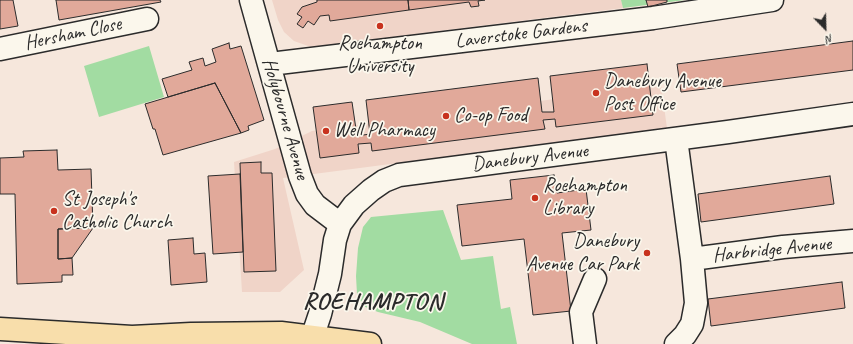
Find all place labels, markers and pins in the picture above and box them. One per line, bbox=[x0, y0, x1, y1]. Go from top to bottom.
marker: Roehampton University bbox=[375, 21, 385, 31]
place label: Roehampton University bbox=[338, 32, 422, 79]
place label: Danebury Avenue Post Office bbox=[604, 70, 721, 117]
marker: Danebury Avenue Post Office bbox=[591, 88, 601, 98]
place label: Co-op Food bbox=[454, 104, 527, 128]
marker: Co-op Food bbox=[441, 111, 451, 121]
place label: Well Pharmacy bbox=[334, 119, 435, 143]
marker: Well Pharmacy bbox=[321, 126, 331, 136]
place label: Roehampton Library bbox=[543, 174, 627, 221]
place label: St Joseph's Catholic Church bbox=[62, 188, 172, 235]
marker: Roehampton Library bbox=[530, 193, 540, 203]
marker: St Joseph's Catholic Church bbox=[49, 206, 59, 216]
place label: Danebury Avenue Car Park bbox=[526, 230, 639, 277]
marker: Danebury Avenue Car Park bbox=[642, 248, 652, 258]

